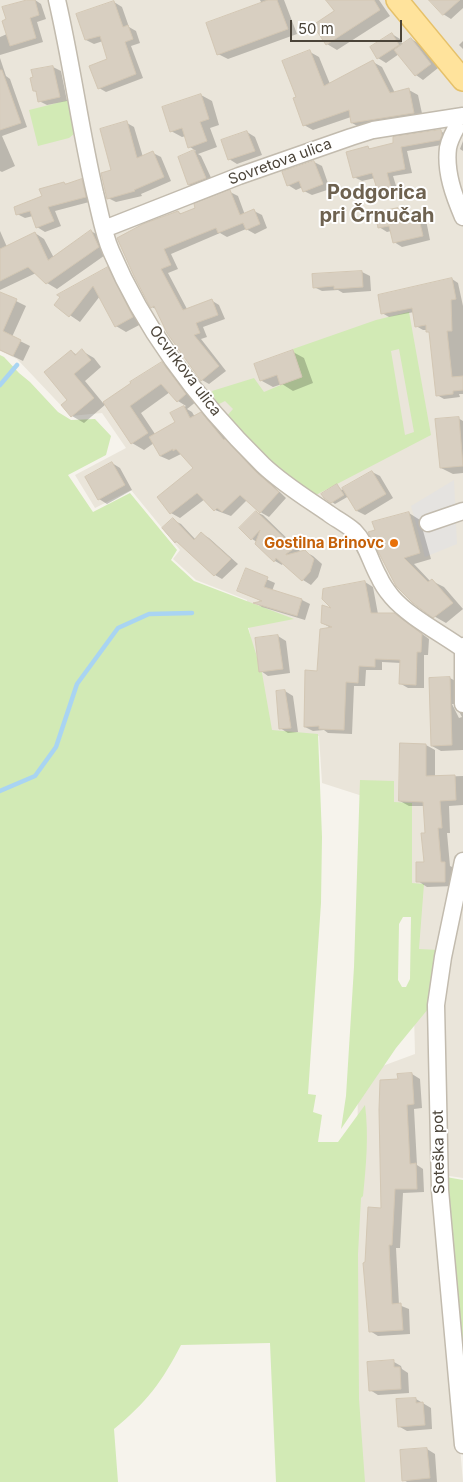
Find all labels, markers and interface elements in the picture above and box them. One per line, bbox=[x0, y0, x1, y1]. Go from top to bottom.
scale bar bbox=[293, 10, 406, 42]
text: 50 m bbox=[298, 19, 334, 38]
street label: Sovretova ulica bbox=[226, 135, 334, 189]
district label: Podgorica pri Črnučah bbox=[319, 181, 435, 228]
street label: Ocvirkova ulica bbox=[145, 322, 225, 420]
place label: Gostilna Brinovc bbox=[264, 534, 384, 552]
marker: Gostilna Brinovc bbox=[388, 537, 400, 549]
street label: Soteška pot bbox=[429, 1110, 449, 1194]

